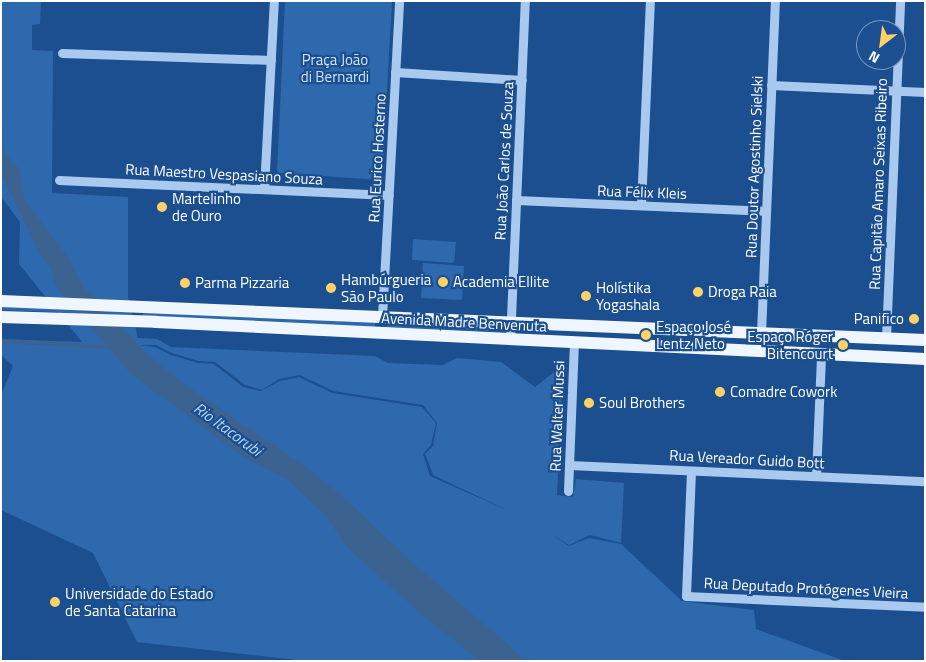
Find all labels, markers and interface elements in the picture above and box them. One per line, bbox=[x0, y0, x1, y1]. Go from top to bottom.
north arrow bbox=[856, 20, 906, 70]
text: N bbox=[864, 46, 883, 69]
park label: Praça João di Bernardi bbox=[301, 50, 369, 85]
street label: Rua Doutor Agostinho Sielski bbox=[742, 76, 766, 258]
street label: Rua Capitão Amaro Seixas Ribeiro bbox=[865, 78, 891, 290]
street label: Rua João Carlos de Souza bbox=[491, 81, 517, 241]
street label: Rua Eurico Hosterno bbox=[365, 93, 389, 223]
street label: Rua Maestro Vespasiano Souza bbox=[125, 160, 323, 188]
street label: Rua Félix Kleis bbox=[597, 181, 687, 203]
place label: Martelinho de Ouro bbox=[172, 189, 241, 224]
marker: Martelinho de Ouro bbox=[156, 201, 168, 213]
place label: Hambúrgueria São Paulo bbox=[341, 270, 431, 305]
place label: Academia Ellite bbox=[453, 273, 549, 291]
place label: Parma Pizzaria bbox=[195, 274, 289, 292]
marker: Academia Ellite bbox=[437, 276, 449, 288]
marker: Parma Pizzaria bbox=[179, 277, 191, 289]
place label: Holístika Yogashala bbox=[596, 278, 660, 313]
marker: Hambúrgueria São Paulo bbox=[325, 282, 337, 294]
place label: Droga Raia bbox=[708, 283, 777, 301]
marker: Droga Raia bbox=[692, 286, 704, 298]
marker: Holístika Yogashala bbox=[580, 290, 592, 302]
street label: Avenida Madre Benvenuta bbox=[381, 309, 547, 335]
place label: Panifico bbox=[854, 310, 904, 328]
marker: Panifico bbox=[908, 313, 920, 325]
place label: Espaço José Lentz Neto bbox=[656, 317, 731, 352]
place label: Espaço Róger Bitencourt bbox=[747, 327, 833, 362]
marker: Espaço José Lentz Neto bbox=[640, 329, 652, 341]
marker: Espaço Róger Bitencourt bbox=[837, 339, 849, 351]
street label: Rua Walter Mussi bbox=[546, 360, 568, 472]
place label: Comadre Cowork bbox=[730, 383, 837, 401]
marker: Comadre Cowork bbox=[714, 386, 726, 398]
place label: Soul Brothers bbox=[599, 394, 685, 412]
marker: Soul Brothers bbox=[583, 397, 595, 409]
water label: Rio Itacorubi bbox=[190, 398, 266, 460]
street label: Rua Vereador Guido Bott bbox=[669, 446, 825, 472]
street label: Rua Deputado Protógenes Vieira bbox=[703, 574, 909, 602]
place label: Universidade do Estado de Santa Catarina bbox=[65, 584, 213, 619]
marker: Universidade do Estado de Santa Catarina bbox=[49, 596, 61, 608]

